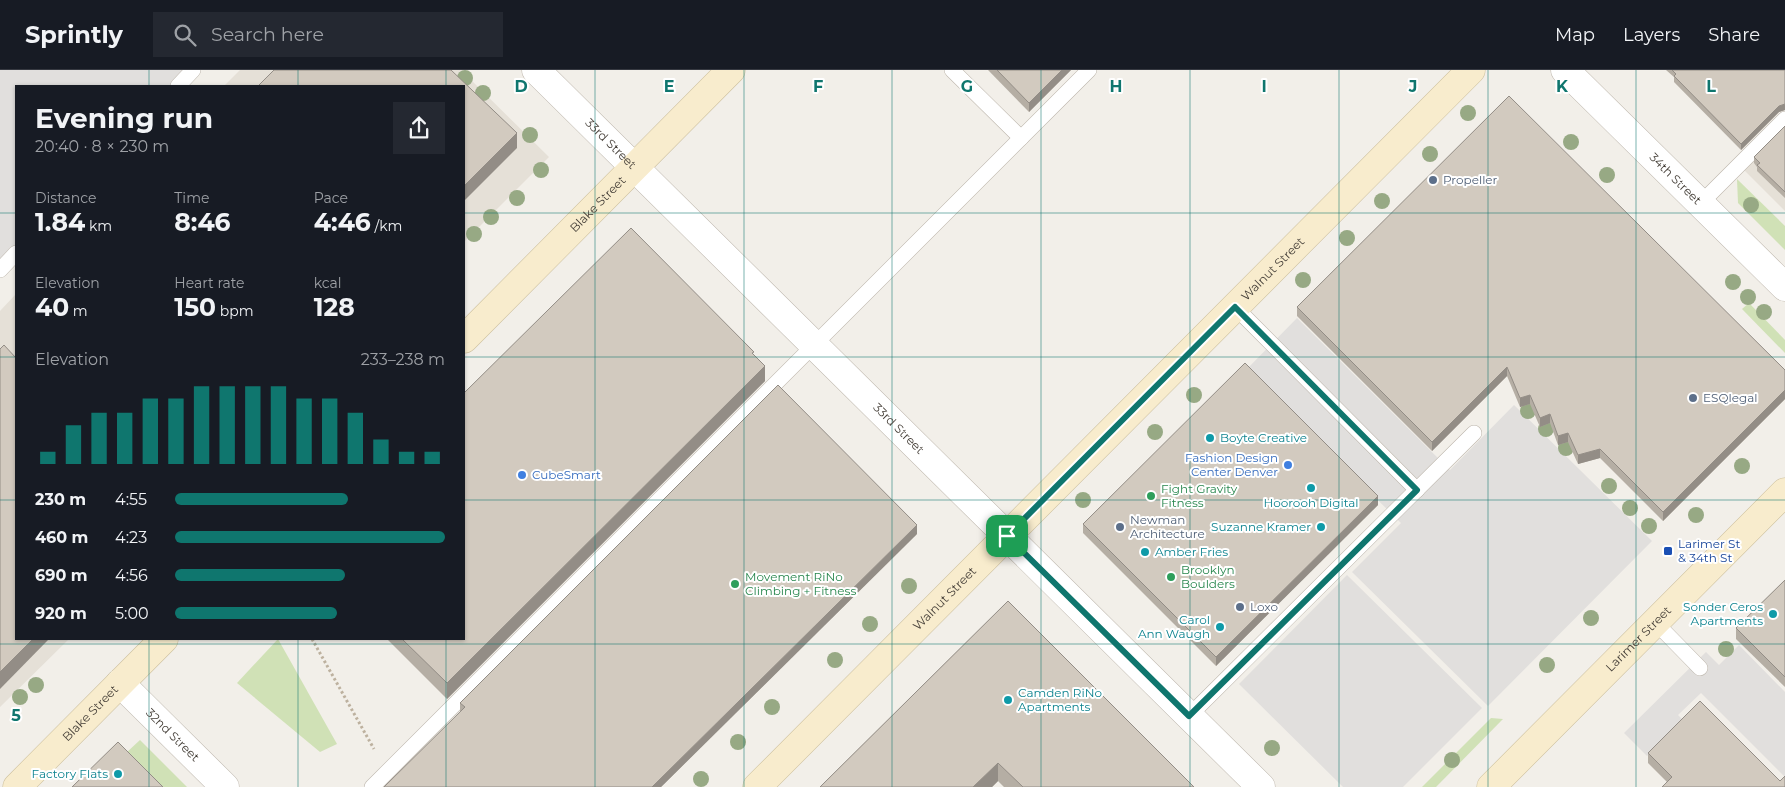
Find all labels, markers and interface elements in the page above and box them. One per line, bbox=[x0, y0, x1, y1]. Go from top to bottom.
search box bbox=[153, 12, 503, 57]
text: Sprintly bbox=[25, 20, 123, 49]
icon: search bbox=[171, 21, 199, 49]
text: Search here bbox=[211, 23, 324, 46]
text: Map bbox=[1555, 24, 1595, 46]
text: Layers bbox=[1623, 24, 1680, 46]
text: Share bbox=[1708, 24, 1760, 46]
text: D bbox=[514, 77, 528, 96]
text: E bbox=[664, 77, 674, 96]
text: F bbox=[813, 77, 823, 96]
text: G bbox=[961, 77, 973, 96]
text: H bbox=[1110, 77, 1122, 96]
text: I bbox=[1261, 77, 1267, 96]
text: J bbox=[1408, 77, 1417, 96]
text: K bbox=[1556, 77, 1569, 96]
text: L bbox=[1706, 77, 1716, 96]
text: Evening run bbox=[35, 101, 213, 135]
button: share bbox=[393, 102, 445, 154]
street label: 33rd Street bbox=[582, 115, 640, 172]
text: 20:40 · 8 × 230 m bbox=[35, 137, 169, 156]
street label: 34th Street bbox=[1647, 150, 1705, 208]
place label: Propeller bbox=[1443, 172, 1498, 187]
street label: Blake Street bbox=[566, 173, 629, 235]
marker: Propeller bbox=[1427, 174, 1439, 186]
text: Distance bbox=[35, 189, 97, 207]
text: Time bbox=[174, 189, 209, 207]
text: Pace bbox=[314, 189, 348, 207]
text: 1.84 bbox=[35, 207, 85, 237]
text: 8:46 bbox=[174, 207, 231, 237]
text: 4:46 bbox=[314, 207, 371, 237]
text: km bbox=[85, 217, 112, 235]
text: /km bbox=[371, 217, 402, 235]
street label: Walnut Street bbox=[1238, 234, 1307, 304]
text: Elevation bbox=[35, 274, 100, 292]
text: Heart rate bbox=[174, 274, 245, 292]
text: kcal bbox=[314, 274, 342, 292]
text: 40 bbox=[35, 292, 69, 322]
text: 150 bbox=[174, 292, 216, 322]
text: 128 bbox=[314, 292, 355, 322]
text: m bbox=[69, 302, 88, 320]
text: bpm bbox=[216, 302, 254, 320]
text: Elevation bbox=[35, 350, 109, 369]
text: 233–238 m bbox=[361, 350, 445, 369]
place label: ESQlegal bbox=[1703, 390, 1757, 405]
marker: ESQlegal bbox=[1687, 392, 1699, 404]
street label: 33rd Street bbox=[870, 400, 928, 457]
place label: Boyte Creative bbox=[1220, 430, 1307, 445]
marker: Boyte Creative bbox=[1204, 432, 1216, 444]
place label: Fashion Design Center Denver bbox=[1185, 450, 1278, 479]
marker: Fashion Design Center Denver bbox=[1282, 459, 1294, 471]
place label: CubeSmart bbox=[532, 467, 601, 482]
marker: CubeSmart bbox=[516, 469, 528, 481]
place label: Fight Gravity Fitness bbox=[1161, 481, 1238, 510]
marker: Hoorooh Digital bbox=[1305, 482, 1317, 494]
text: 230 m bbox=[35, 490, 86, 509]
text: 4:55 bbox=[115, 490, 147, 509]
marker: Fight Gravity Fitness bbox=[1145, 490, 1157, 502]
place label: Hoorooh Digital bbox=[1263, 495, 1359, 510]
place label: Newman Architecture bbox=[1130, 512, 1205, 541]
pin bbox=[986, 515, 1028, 557]
place label: Suzanne Kramer bbox=[1211, 519, 1311, 534]
marker: Newman Architecture bbox=[1114, 521, 1126, 533]
marker: Suzanne Kramer bbox=[1315, 521, 1327, 533]
icon: arrive bbox=[993, 522, 1021, 550]
text: 460 m bbox=[35, 528, 88, 547]
text: 4:23 bbox=[115, 528, 147, 547]
place label: Larimer St & 34th St bbox=[1678, 536, 1740, 565]
place label: Amber Fries bbox=[1155, 544, 1228, 559]
marker: Larimer St & 34th St bbox=[1662, 545, 1674, 557]
marker: Amber Fries bbox=[1139, 546, 1151, 558]
place label: Brooklyn Boulders bbox=[1181, 562, 1235, 591]
street label: Walnut Street bbox=[910, 563, 979, 633]
text: 690 m bbox=[35, 566, 88, 585]
text: 4:56 bbox=[115, 566, 148, 585]
place label: Movement RiNo Climbing + Fitness bbox=[745, 569, 856, 598]
marker: Brooklyn Boulders bbox=[1165, 571, 1177, 583]
marker: Movement RiNo Climbing + Fitness bbox=[729, 578, 741, 590]
place label: Loxo bbox=[1250, 599, 1278, 614]
place label: Sonder Ceros Apartments bbox=[1683, 599, 1763, 628]
marker: Loxo bbox=[1234, 601, 1246, 613]
street label: Larimer Street bbox=[1602, 603, 1674, 675]
text: 920 m bbox=[35, 604, 87, 623]
text: 5:00 bbox=[115, 604, 149, 623]
marker: Sonder Ceros Apartments bbox=[1767, 608, 1779, 620]
place label: Carol Ann Waugh bbox=[1138, 612, 1210, 641]
marker: Carol Ann Waugh bbox=[1214, 621, 1226, 633]
street label: Blake Street bbox=[59, 682, 121, 744]
place label: Camden RiNo Apartments bbox=[1018, 685, 1102, 714]
marker: Camden RiNo Apartments bbox=[1002, 694, 1014, 706]
street label: 32nd Street bbox=[143, 705, 203, 765]
text: 5 bbox=[11, 706, 21, 725]
place label: Factory Flats bbox=[32, 766, 108, 781]
marker: Factory Flats bbox=[112, 768, 124, 780]

